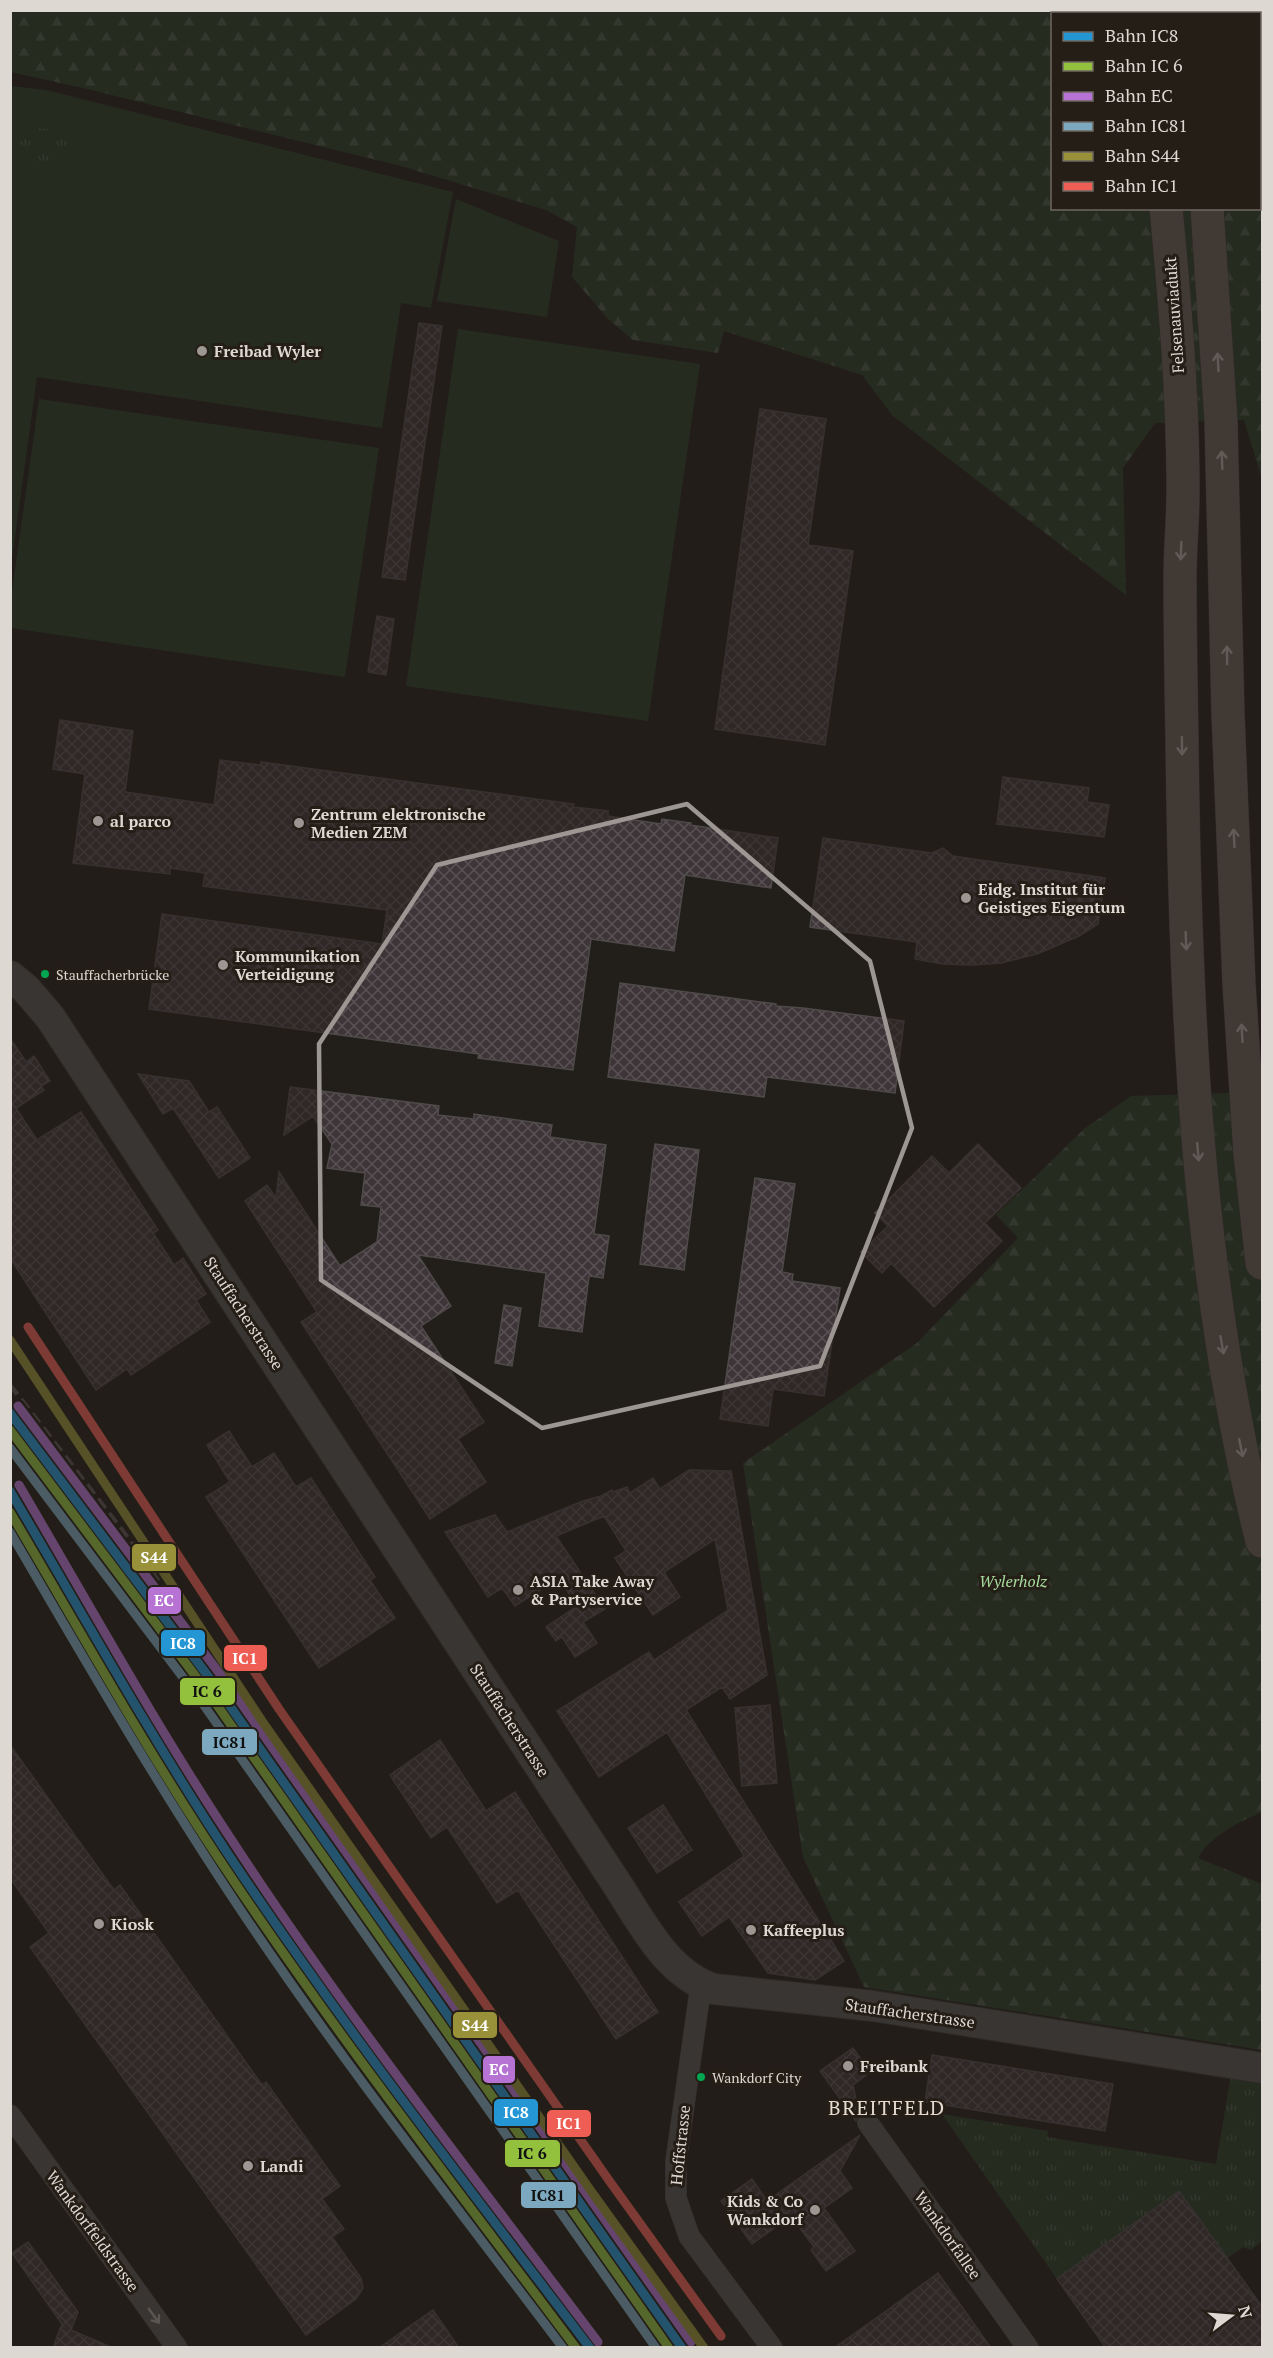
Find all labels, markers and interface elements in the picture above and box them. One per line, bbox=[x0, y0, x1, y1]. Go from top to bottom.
legend bbox=[1051, 12, 1261, 210]
text: Bahn IC8 bbox=[1105, 23, 1178, 47]
text: Bahn IC 6 bbox=[1105, 53, 1183, 77]
text: Bahn EC bbox=[1105, 83, 1173, 107]
text: Bahn IC81 bbox=[1105, 113, 1188, 137]
text: Bahn S44 bbox=[1105, 143, 1180, 167]
text: Bahn IC1 bbox=[1105, 173, 1178, 197]
street label: Felsenauviadukt bbox=[1159, 256, 1189, 374]
place label: Freibad Wyler bbox=[214, 340, 321, 362]
marker: Freibad Wyler bbox=[195, 344, 209, 358]
one-way arrow bbox=[1212, 353, 1223, 373]
one-way arrow bbox=[1216, 451, 1228, 471]
one-way arrow bbox=[1175, 541, 1187, 561]
one-way arrow bbox=[1221, 646, 1233, 666]
one-way arrow bbox=[1176, 736, 1188, 756]
place label: Zentrum elektronische Medien ZEM bbox=[311, 803, 486, 843]
place label: al parco bbox=[110, 810, 172, 832]
marker: al parco bbox=[91, 814, 105, 828]
marker: Zentrum elektronische Medien ZEM bbox=[292, 816, 306, 830]
one-way arrow bbox=[1229, 828, 1240, 848]
place label: Eidg. Institut für Geistiges Eigentum bbox=[978, 878, 1126, 918]
marker: Eidg. Institut für Geistiges Eigentum bbox=[959, 891, 973, 905]
one-way arrow bbox=[1180, 931, 1192, 950]
place label: Kommunikation Verteidigung bbox=[235, 945, 361, 985]
marker: Kommunikation Verteidigung bbox=[216, 958, 230, 972]
place label: Stauffacherbrücke bbox=[56, 965, 169, 984]
marker: Stauffacherbrücke bbox=[39, 968, 51, 980]
one-way arrow bbox=[1236, 1023, 1247, 1043]
one-way arrow bbox=[1193, 1142, 1204, 1162]
street label: Stauffacherstrasse bbox=[199, 1252, 289, 1374]
one-way arrow bbox=[1217, 1335, 1228, 1355]
one-way arrow bbox=[1236, 1438, 1247, 1458]
line badge: S44 bbox=[131, 1543, 177, 1572]
text: S44 bbox=[140, 1546, 168, 1568]
place label: ASIA Take Away & Partyservice bbox=[530, 1570, 654, 1610]
park label: Wylerholz bbox=[979, 1570, 1048, 1592]
marker: ASIA Take Away & Partyservice bbox=[511, 1583, 525, 1597]
line badge: EC bbox=[147, 1586, 182, 1615]
text: EC bbox=[154, 1589, 174, 1611]
line badge: IC8 bbox=[160, 1629, 206, 1657]
text: IC8 bbox=[170, 1632, 196, 1654]
line badge: IC1 bbox=[223, 1644, 268, 1672]
text: IC1 bbox=[232, 1647, 258, 1669]
street label: Stauffacherstrasse bbox=[465, 1659, 555, 1781]
line badge: IC 6 bbox=[179, 1677, 236, 1706]
text: IC 6 bbox=[192, 1680, 222, 1702]
line badge: IC81 bbox=[201, 1728, 258, 1756]
text: IC81 bbox=[213, 1731, 247, 1753]
place label: Kiosk bbox=[111, 1913, 154, 1935]
marker: Kiosk bbox=[92, 1917, 106, 1931]
place label: Kaffeeplus bbox=[763, 1919, 844, 1941]
marker: Kaffeeplus bbox=[744, 1923, 758, 1937]
street label: Stauffacherstrasse bbox=[844, 1993, 976, 2033]
line badge: S44 bbox=[452, 2011, 498, 2039]
text: S44 bbox=[461, 2014, 489, 2036]
line badge: EC bbox=[482, 2055, 516, 2084]
place label: Freibank bbox=[860, 2055, 929, 2077]
text: EC bbox=[489, 2058, 509, 2080]
marker: Freibank bbox=[841, 2059, 855, 2073]
place label: Wankdorf City bbox=[712, 2068, 802, 2087]
marker: Wankdorf City bbox=[695, 2071, 707, 2083]
district label: BREITFELD bbox=[828, 2094, 946, 2121]
line badge: IC8 bbox=[493, 2098, 539, 2127]
text: IC8 bbox=[503, 2101, 529, 2123]
street label: Hoffstrasse bbox=[665, 2104, 695, 2186]
line badge: IC1 bbox=[546, 2109, 592, 2138]
text: IC1 bbox=[556, 2112, 582, 2134]
line badge: IC 6 bbox=[504, 2139, 561, 2168]
text: IC 6 bbox=[517, 2142, 547, 2164]
place label: Landi bbox=[260, 2155, 303, 2177]
marker: Landi bbox=[241, 2159, 255, 2173]
street label: Wankdorffeldstrasse bbox=[41, 2166, 145, 2296]
line badge: IC81 bbox=[520, 2181, 577, 2209]
text: IC81 bbox=[531, 2184, 565, 2206]
street label: Wankdorfallee bbox=[909, 2187, 987, 2283]
place label: Kids & Co Wankdorf bbox=[727, 2190, 805, 2230]
marker: Kids & Co Wankdorf bbox=[808, 2203, 822, 2217]
north arrow bbox=[1201, 2286, 1261, 2346]
text: N bbox=[1233, 2303, 1258, 2321]
one-way arrow bbox=[148, 2308, 160, 2324]

